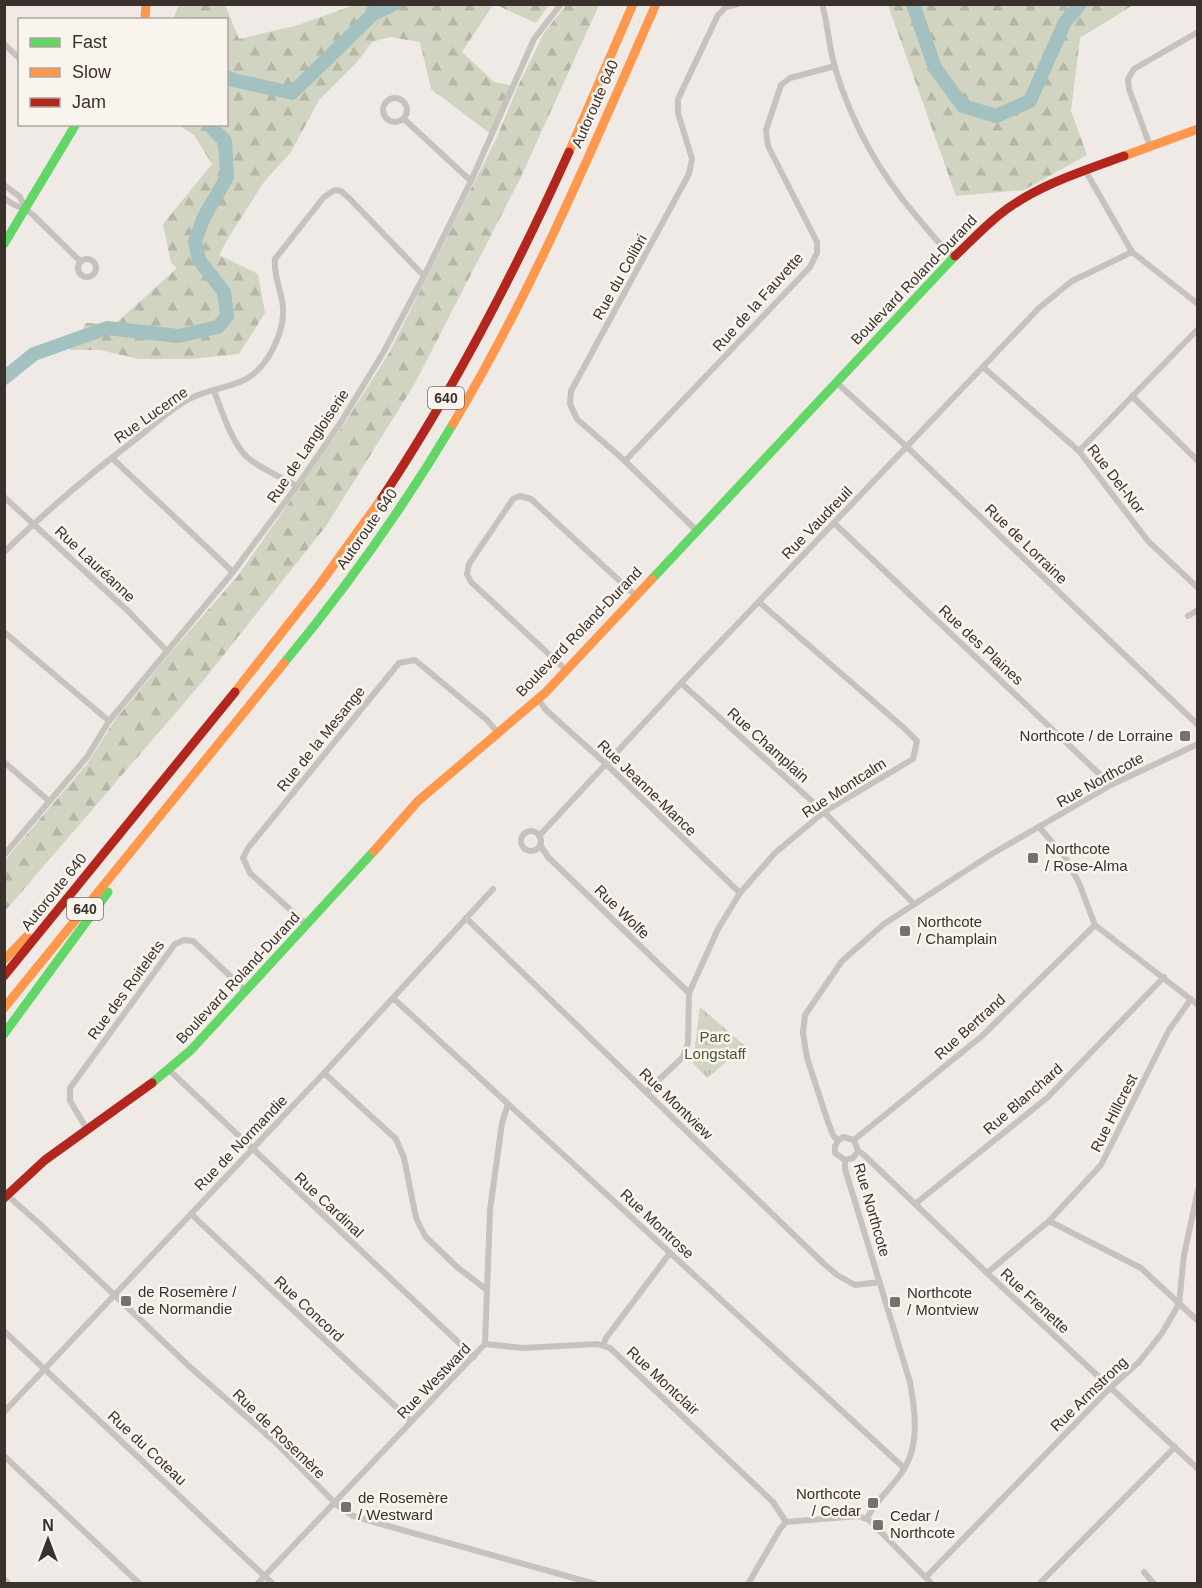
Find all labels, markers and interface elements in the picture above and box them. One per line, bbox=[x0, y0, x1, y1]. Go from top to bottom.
legend bbox=[18, 18, 228, 126]
text: Fast bbox=[72, 32, 107, 52]
street label: Autoroute 640 bbox=[568, 57, 621, 150]
text: Slow bbox=[72, 62, 112, 82]
text: Jam bbox=[72, 92, 106, 112]
street label: Boulevard Roland-Durand bbox=[847, 211, 980, 348]
street label: Rue du Colibri bbox=[589, 231, 650, 322]
street label: Rue de la Fauvette bbox=[709, 249, 806, 354]
street label: Rue Lucerne bbox=[111, 383, 191, 446]
street label: Rue de Langloiserie bbox=[263, 386, 352, 506]
road number: 640 bbox=[428, 387, 464, 409]
street label: Rue Del-Nor bbox=[1084, 441, 1149, 517]
street label: Rue Vaudreuil bbox=[778, 483, 855, 562]
street label: Autoroute 640 bbox=[333, 485, 401, 572]
street label: Rue de Lorraine bbox=[982, 500, 1071, 587]
street label: Rue Lauréanne bbox=[52, 522, 139, 605]
street label: Boulevard Roland-Durand bbox=[512, 563, 645, 700]
street label: Rue des Plaines bbox=[936, 601, 1027, 688]
street label: Rue de la Mesange bbox=[273, 683, 368, 795]
street label: Rue Champlain bbox=[724, 704, 812, 786]
place label: Northcote / de Lorraine bbox=[1020, 727, 1173, 744]
marker: Northcote / de Lorraine bbox=[1178, 729, 1192, 743]
street label: Rue Jeanne-Mance bbox=[594, 736, 700, 839]
street label: Rue Northcote bbox=[1053, 749, 1146, 810]
street label: Rue Montcalm bbox=[799, 754, 889, 821]
place label: Northcote / Rose-Alma bbox=[1045, 840, 1128, 874]
street label: Autoroute 640 bbox=[17, 850, 91, 934]
marker: Northcote / Rose-Alma bbox=[1026, 851, 1040, 865]
street label: Rue Wolfe bbox=[591, 881, 653, 942]
road number: 640 bbox=[67, 898, 103, 920]
street label: Boulevard Roland-Durand bbox=[172, 908, 303, 1047]
place label: Northcote / Champlain bbox=[917, 913, 997, 947]
marker: Northcote / Champlain bbox=[898, 924, 912, 938]
street label: Rue des Roitelets bbox=[84, 937, 167, 1043]
street label: Rue Bertrand bbox=[931, 990, 1009, 1063]
park label: Parc Longstaff bbox=[684, 1028, 747, 1062]
street label: Rue Blanchard bbox=[980, 1060, 1066, 1138]
street label: Rue Montview bbox=[636, 1065, 717, 1143]
street label: Rue Hillcrest bbox=[1087, 1070, 1141, 1155]
street label: Rue de Normandie bbox=[191, 1091, 290, 1194]
street label: Rue Northcote bbox=[851, 1161, 894, 1259]
street label: Rue Cardinal bbox=[292, 1169, 367, 1241]
street label: Rue Montrose bbox=[617, 1185, 698, 1262]
street label: Rue Frenette bbox=[998, 1265, 1073, 1337]
street label: Rue Concord bbox=[271, 1272, 347, 1345]
place label: de Rosemère / de Normandie bbox=[138, 1283, 237, 1317]
place label: Northcote / Montview bbox=[907, 1284, 979, 1318]
marker: de Rosemère / de Normandie bbox=[119, 1294, 133, 1308]
marker: Northcote / Montview bbox=[888, 1295, 902, 1309]
street label: Rue Westward bbox=[393, 1339, 474, 1422]
street label: Rue Montclair bbox=[624, 1343, 703, 1418]
street label: Rue Armstrong bbox=[1047, 1353, 1131, 1435]
street label: Rue de Rosemère bbox=[230, 1385, 329, 1482]
street label: Rue du Coteau bbox=[105, 1407, 190, 1488]
place label: Northcote / Cedar bbox=[796, 1485, 861, 1519]
place label: de Rosemère / Westward bbox=[358, 1489, 448, 1523]
marker: Northcote / Cedar bbox=[866, 1496, 880, 1510]
marker: de Rosemère / Westward bbox=[339, 1500, 353, 1514]
place label: Cedar / Northcote bbox=[890, 1507, 955, 1541]
north arrow bbox=[18, 1510, 78, 1570]
text: N bbox=[42, 1517, 54, 1534]
marker: Cedar / Northcote bbox=[871, 1518, 885, 1532]

